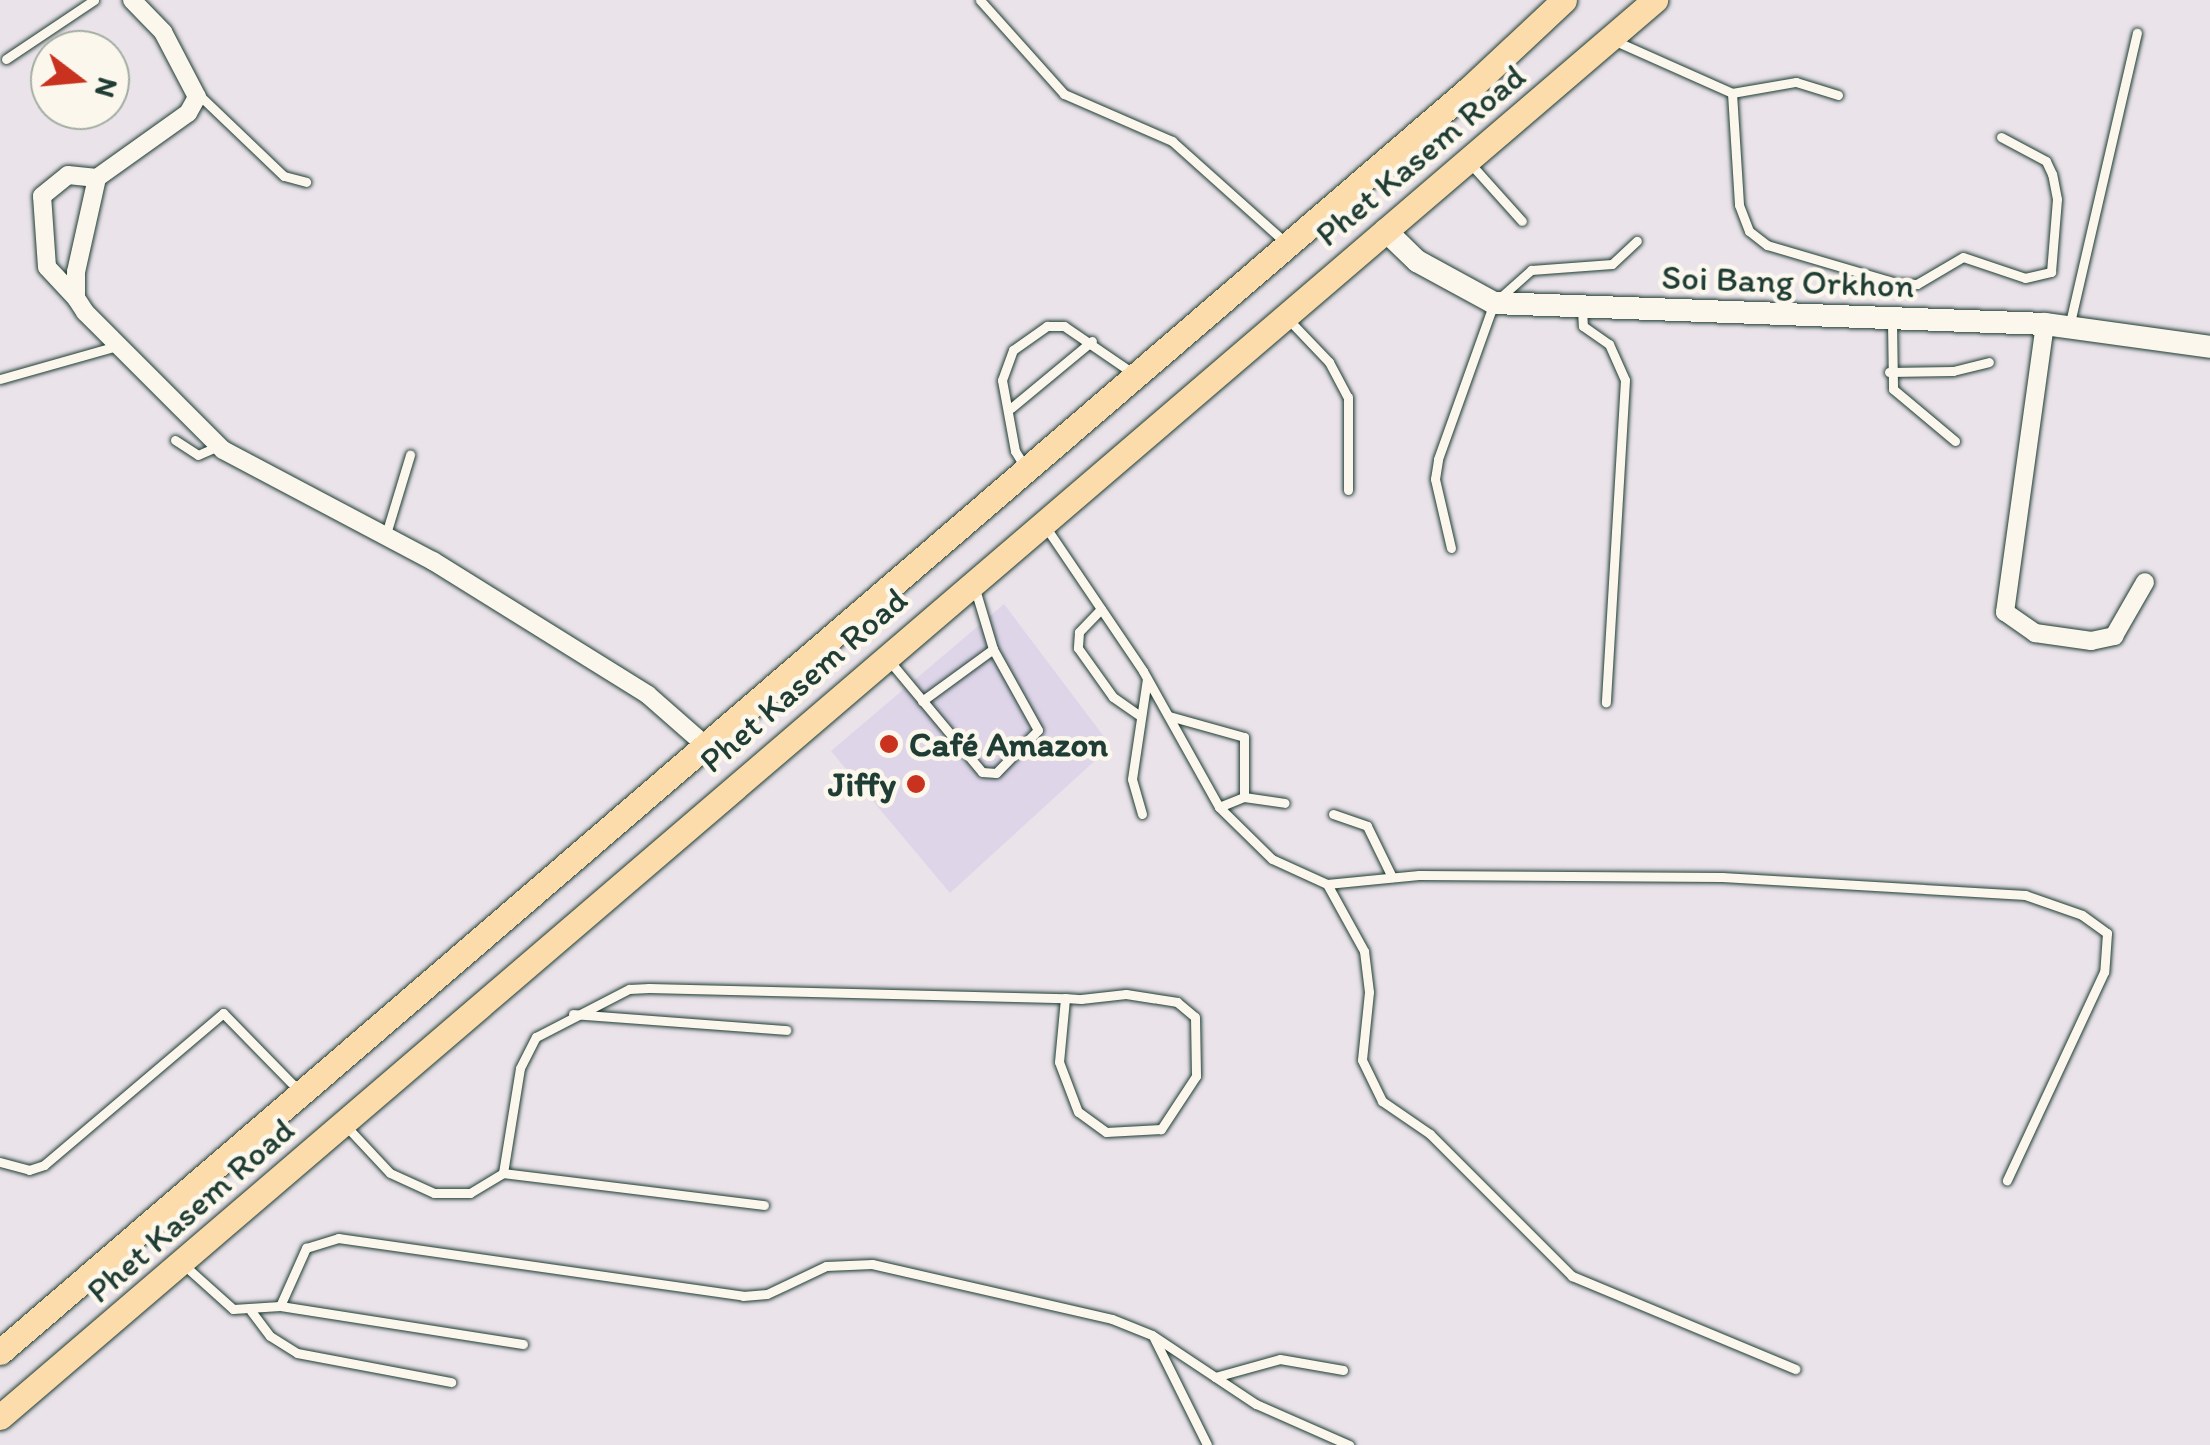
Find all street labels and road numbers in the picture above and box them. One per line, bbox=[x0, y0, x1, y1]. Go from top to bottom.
street label: Phet Kasem Road bbox=[1307, 55, 1533, 255]
street label: Soi Bang Orkhon bbox=[1660, 256, 1916, 306]
street label: Phet Kasem Road bbox=[691, 579, 915, 781]
street label: Phet Kasem Road bbox=[78, 1109, 302, 1311]

